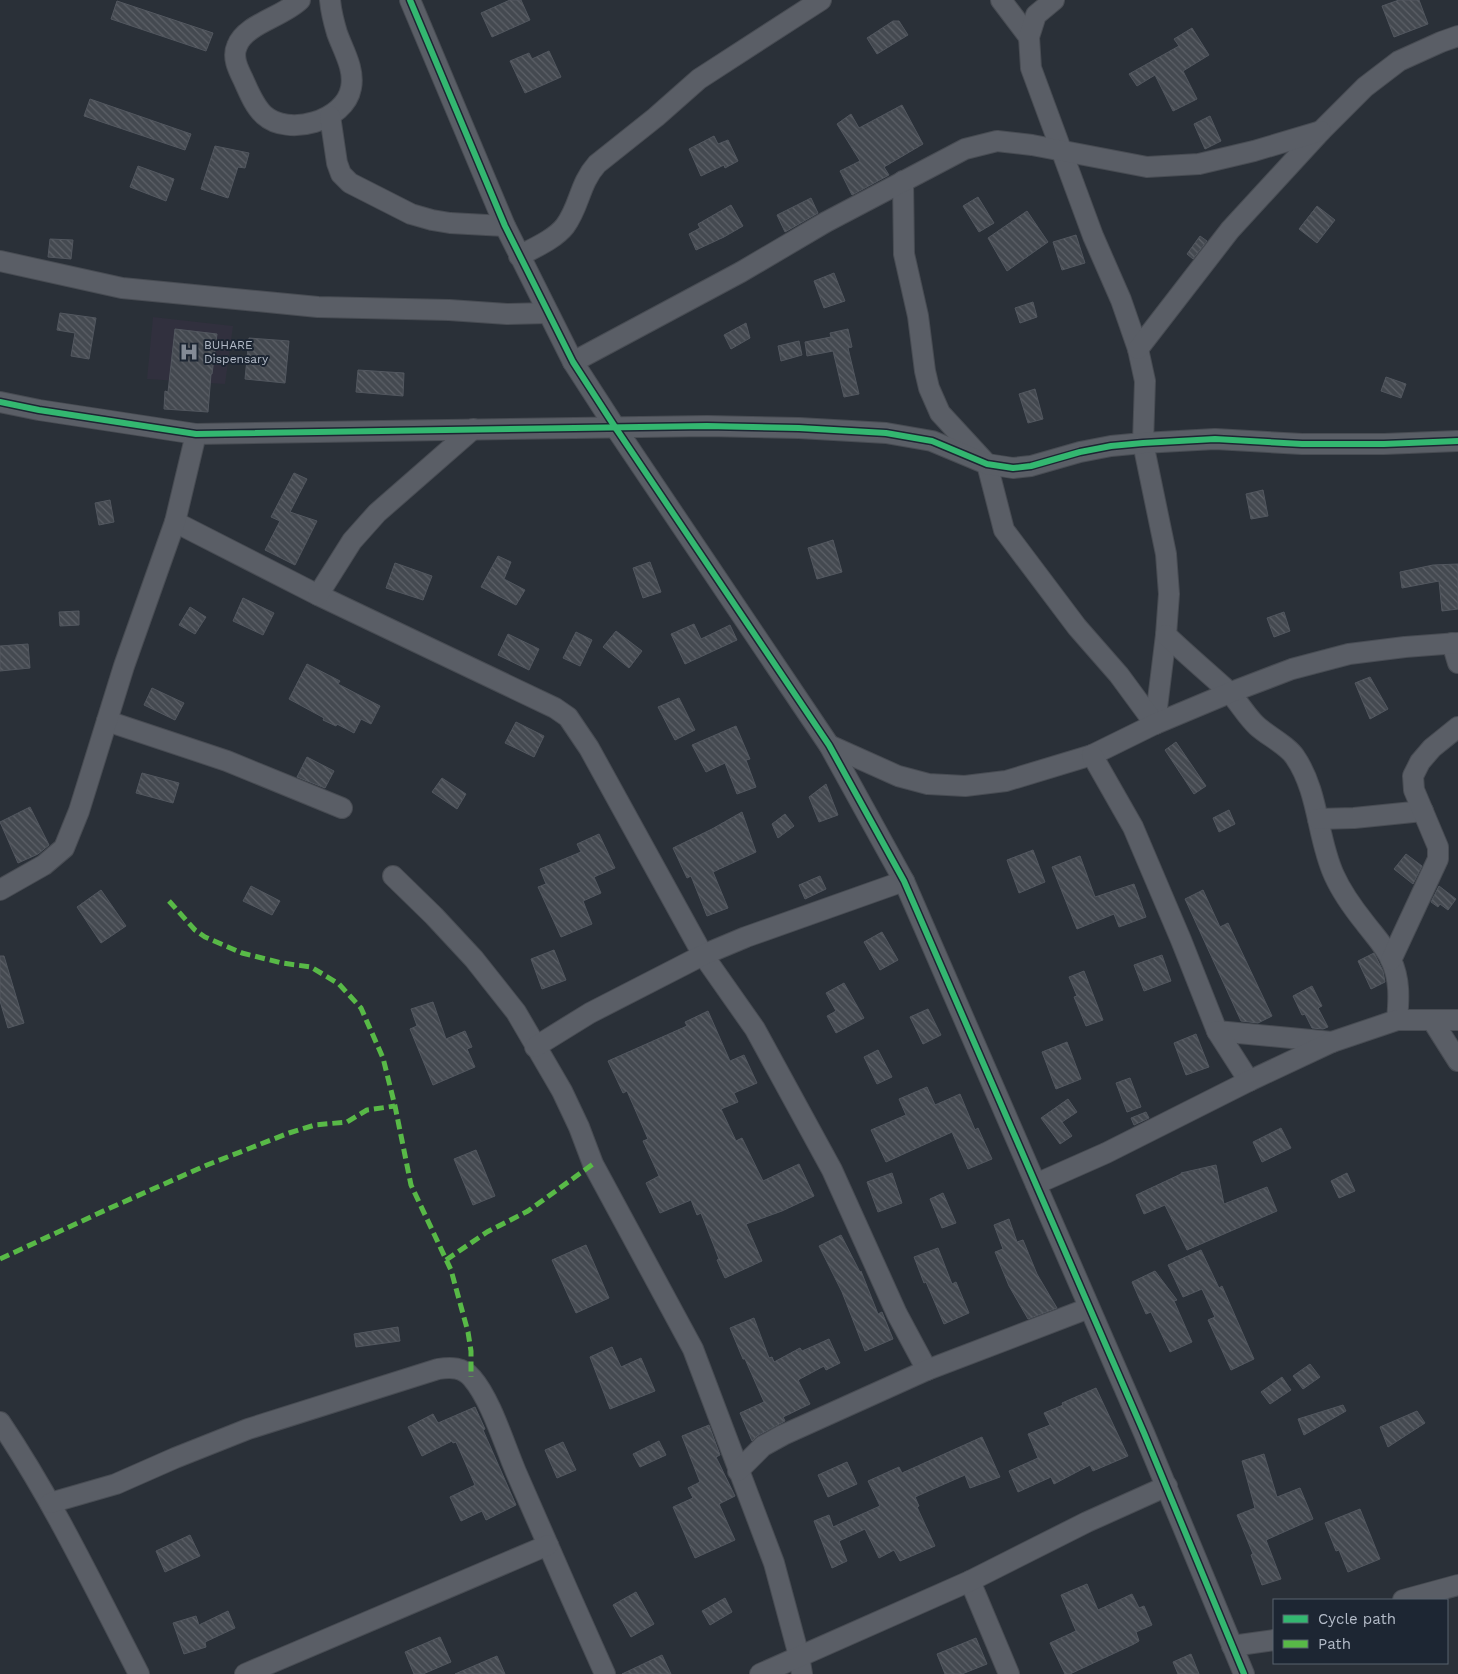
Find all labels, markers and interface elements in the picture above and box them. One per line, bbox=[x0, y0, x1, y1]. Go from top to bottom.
place label: BUHARE Dispensary bbox=[204, 338, 269, 366]
hospital icon: BUHARE Dispensary bbox=[178, 341, 200, 363]
legend bbox=[1273, 1599, 1448, 1664]
text: Cycle path bbox=[1318, 1610, 1396, 1628]
text: Path bbox=[1318, 1635, 1351, 1653]

